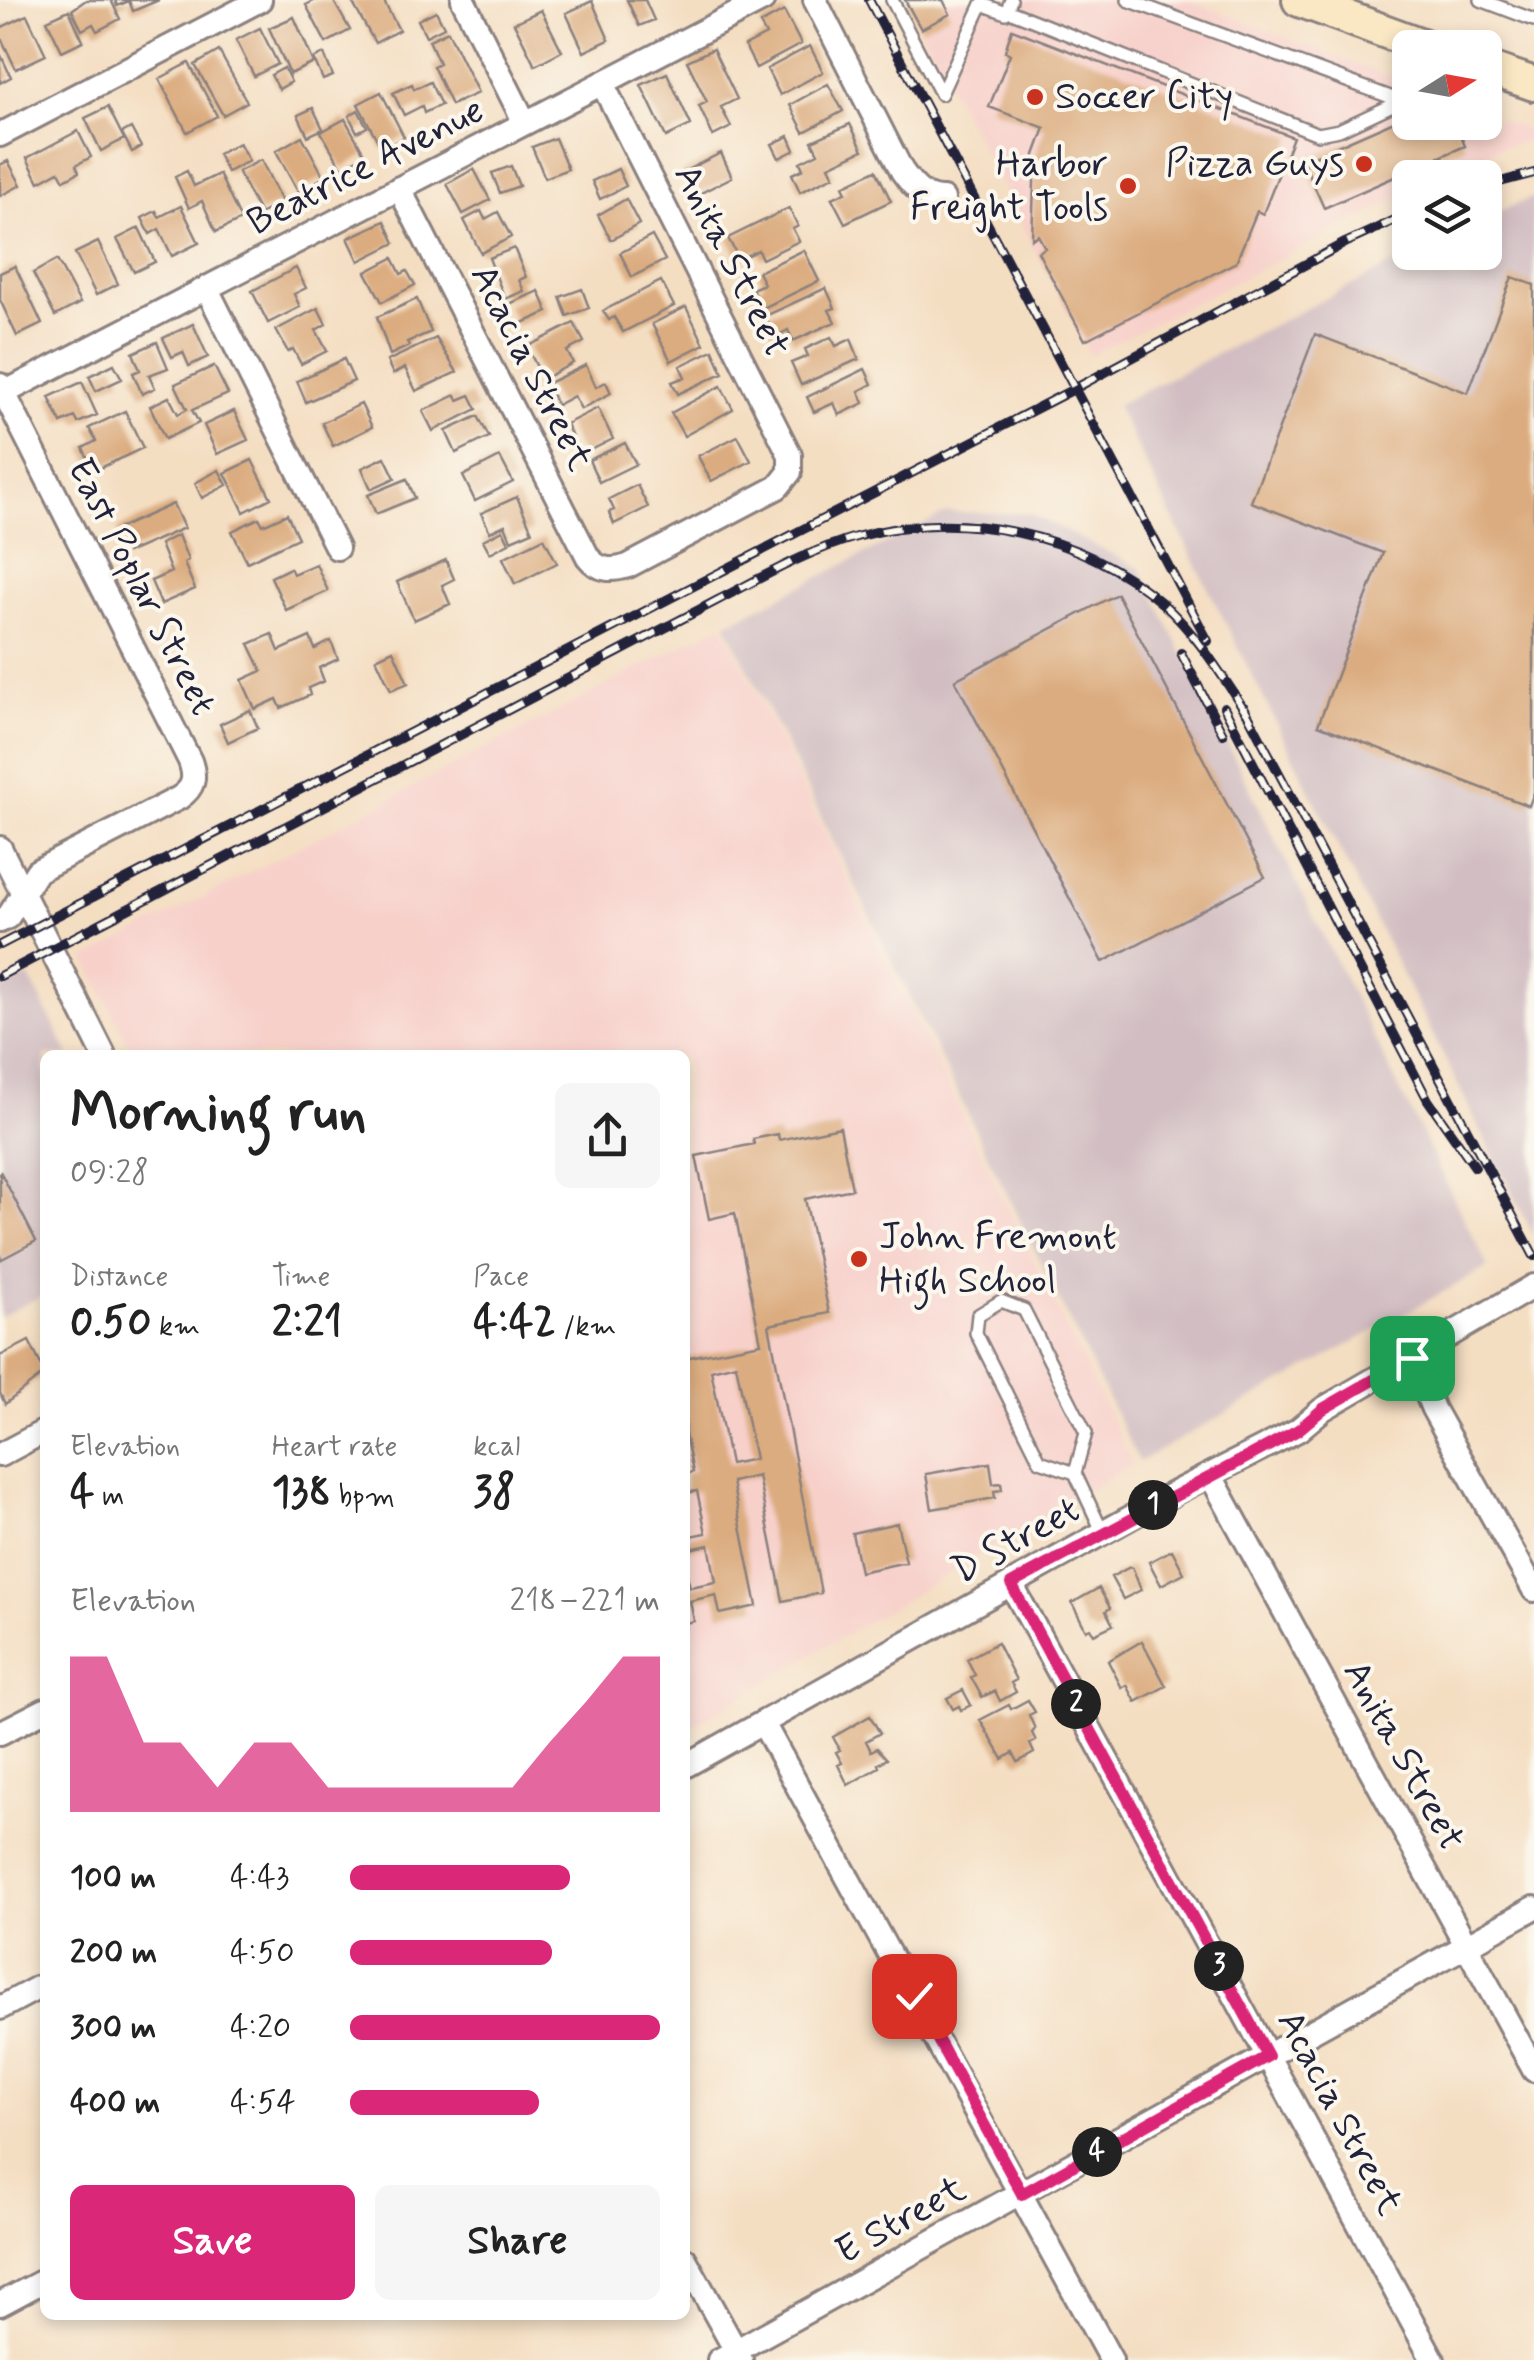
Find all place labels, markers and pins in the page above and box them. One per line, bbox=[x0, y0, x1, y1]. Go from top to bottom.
place label: Soccer City bbox=[1055, 73, 1233, 122]
marker: Soccer City bbox=[1024, 86, 1046, 108]
place label: Harbor Freight Tools bbox=[910, 140, 1108, 233]
place label: Pizza Guys bbox=[1165, 140, 1344, 189]
marker: Pizza Guys bbox=[1353, 153, 1375, 175]
marker: Harbor Freight Tools bbox=[1117, 175, 1139, 197]
place label: John Fremont High School bbox=[879, 1213, 1117, 1310]
marker: John Fremont High School bbox=[848, 1248, 870, 1270]
pin bbox=[1370, 1316, 1455, 1401]
pin: 1 bbox=[1128, 1480, 1178, 1530]
pin: 2 bbox=[1051, 1679, 1101, 1729]
pin: 3 bbox=[1194, 1941, 1244, 1991]
pin bbox=[872, 1954, 957, 2039]
pin: 4 bbox=[1072, 2127, 1122, 2177]

